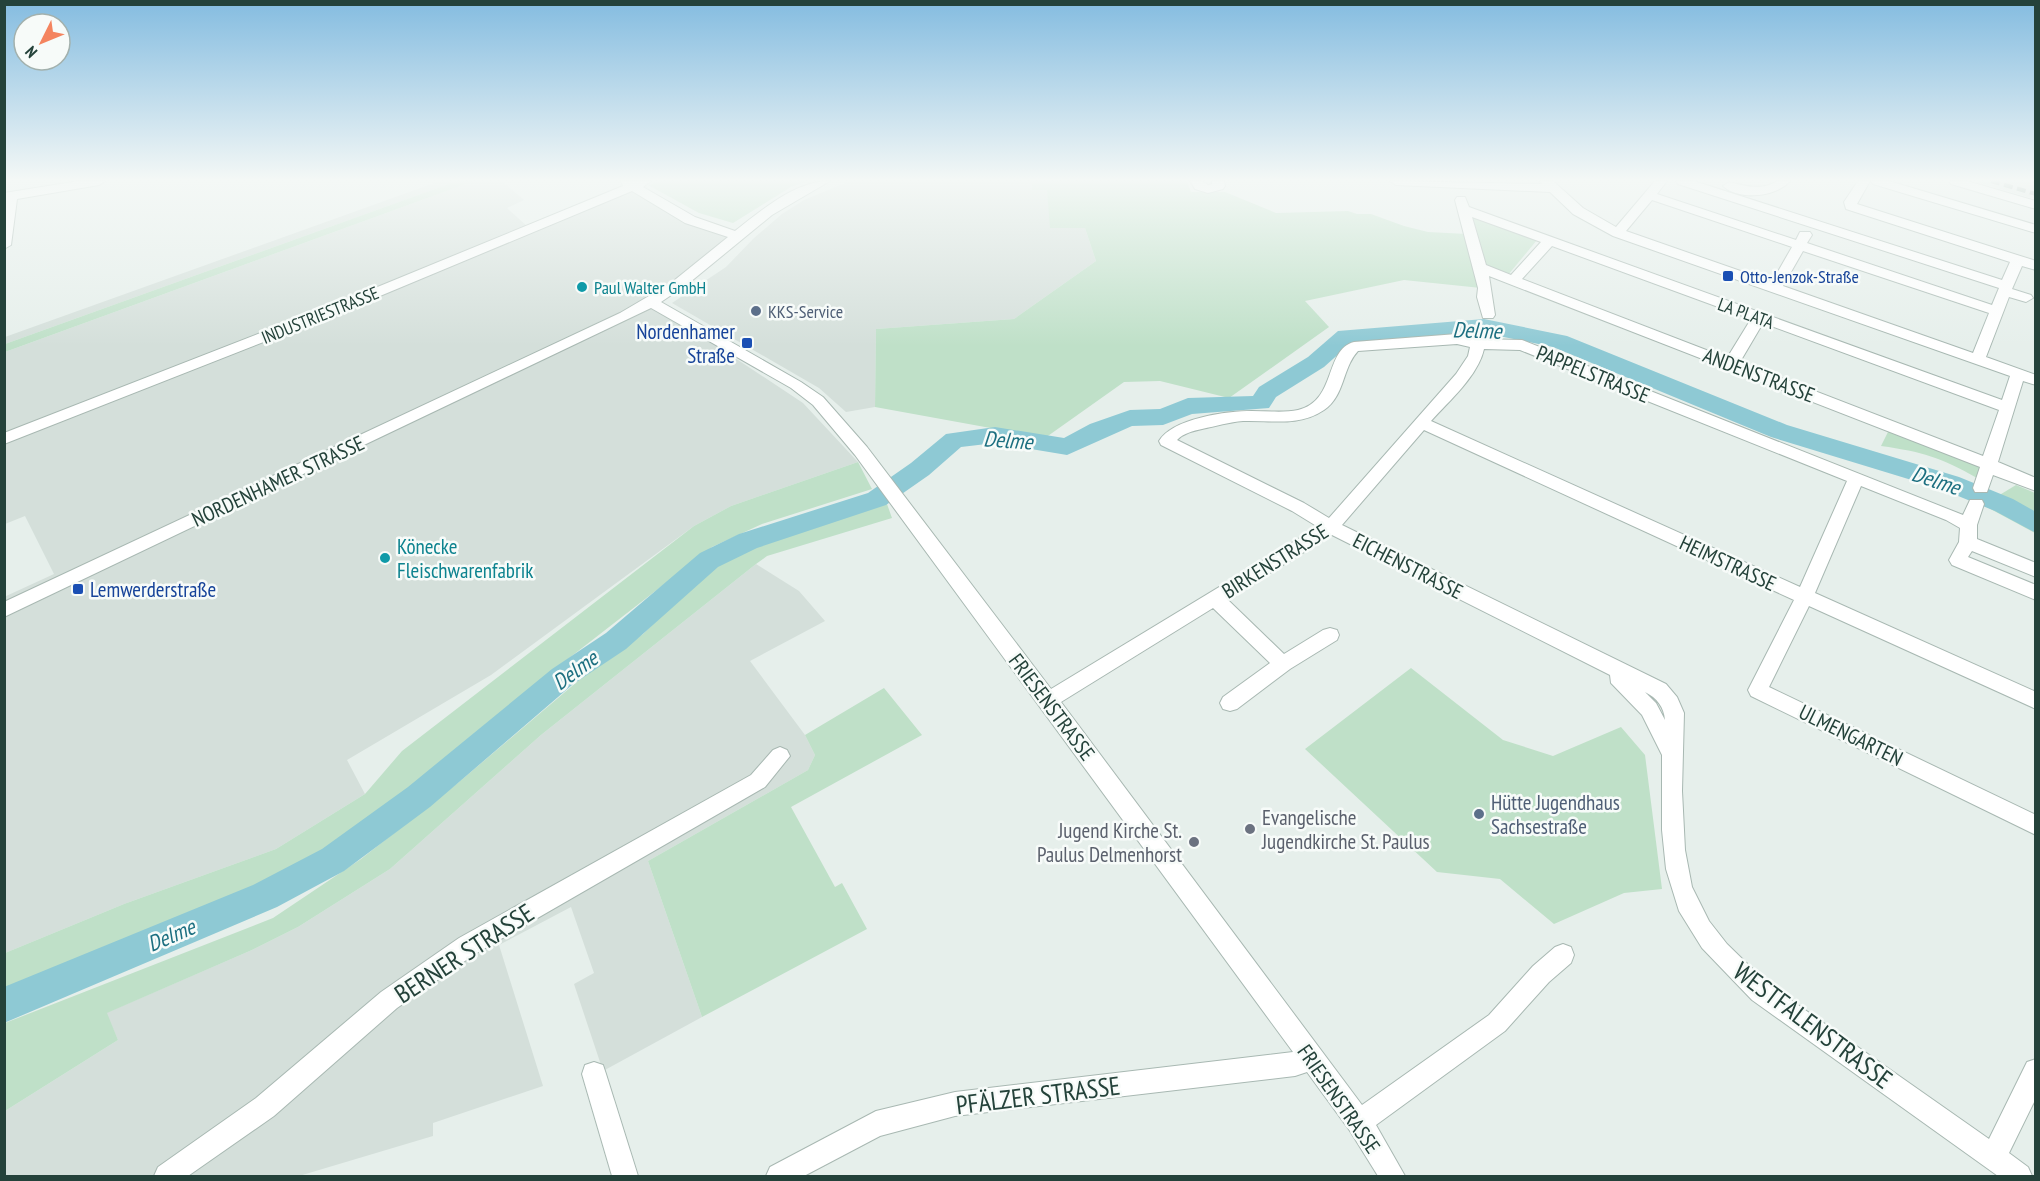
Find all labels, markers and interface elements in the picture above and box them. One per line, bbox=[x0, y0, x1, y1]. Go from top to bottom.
north arrow bbox=[12, 12, 72, 72]
text: N bbox=[21, 42, 41, 62]
place label: Otto-Jenzok-Straße bbox=[1740, 265, 1859, 288]
marker: Otto-Jenzok-Straße bbox=[1721, 269, 1735, 283]
place label: Paul Walter GmbH bbox=[594, 276, 706, 299]
marker: Paul Walter GmbH bbox=[575, 280, 589, 294]
street label: INDUSTRIESTRASSE bbox=[258, 281, 382, 349]
street label: LA PLATA bbox=[1715, 292, 1778, 334]
place label: KKS-Service bbox=[768, 300, 843, 323]
marker: KKS-Service bbox=[749, 304, 763, 318]
water label: Delme bbox=[1452, 315, 1504, 345]
place label: Nordenhamer Straße bbox=[636, 318, 735, 369]
marker: Nordenhamer Straße bbox=[740, 336, 754, 350]
street label: PAPPELSTRASSE bbox=[1532, 339, 1654, 409]
street label: ANDENSTRASSE bbox=[1699, 341, 1819, 409]
water label: Delme bbox=[982, 424, 1035, 456]
street label: NORDENHAMER STRASSE bbox=[187, 429, 369, 533]
water label: Delme bbox=[1908, 459, 1966, 502]
street label: BIRKENSTRASSE bbox=[1217, 518, 1333, 604]
street label: EICHENSTRASSE bbox=[1348, 527, 1468, 605]
street label: HEIMSTRASSE bbox=[1675, 529, 1781, 597]
place label: Könecke Fleischwarenfabrik bbox=[397, 533, 533, 584]
marker: Könecke Fleischwarenfabrik bbox=[378, 551, 392, 565]
place label: Lemwerderstraße bbox=[90, 576, 216, 603]
marker: Lemwerderstraße bbox=[71, 582, 85, 596]
water label: Delme bbox=[547, 643, 605, 696]
street label: FRIESENSTRASSE bbox=[1003, 648, 1101, 766]
street label: ULMENGARTEN bbox=[1795, 698, 1907, 772]
place label: Hütte Jugendhaus Sachsestraße bbox=[1491, 789, 1620, 840]
place label: Evangelische Jugendkirche St. Paulus bbox=[1261, 804, 1430, 855]
marker: Hütte Jugendhaus Sachsestraße bbox=[1472, 807, 1486, 821]
place label: Jugend Kirche St. Paulus Delmenhorst bbox=[1037, 817, 1182, 868]
marker: Evangelische Jugendkirche St. Paulus bbox=[1243, 822, 1257, 836]
marker: Jugend Kirche St. Paulus Delmenhorst bbox=[1187, 835, 1201, 849]
street label: BERNER STRASSE bbox=[388, 896, 540, 1010]
water label: Delme bbox=[143, 912, 201, 957]
street label: WESTFALENSTRASSE bbox=[1727, 954, 1899, 1096]
street label: FRIESENSTRASSE bbox=[1292, 1039, 1386, 1159]
street label: PFÄLZER STRASSE bbox=[954, 1069, 1122, 1121]

